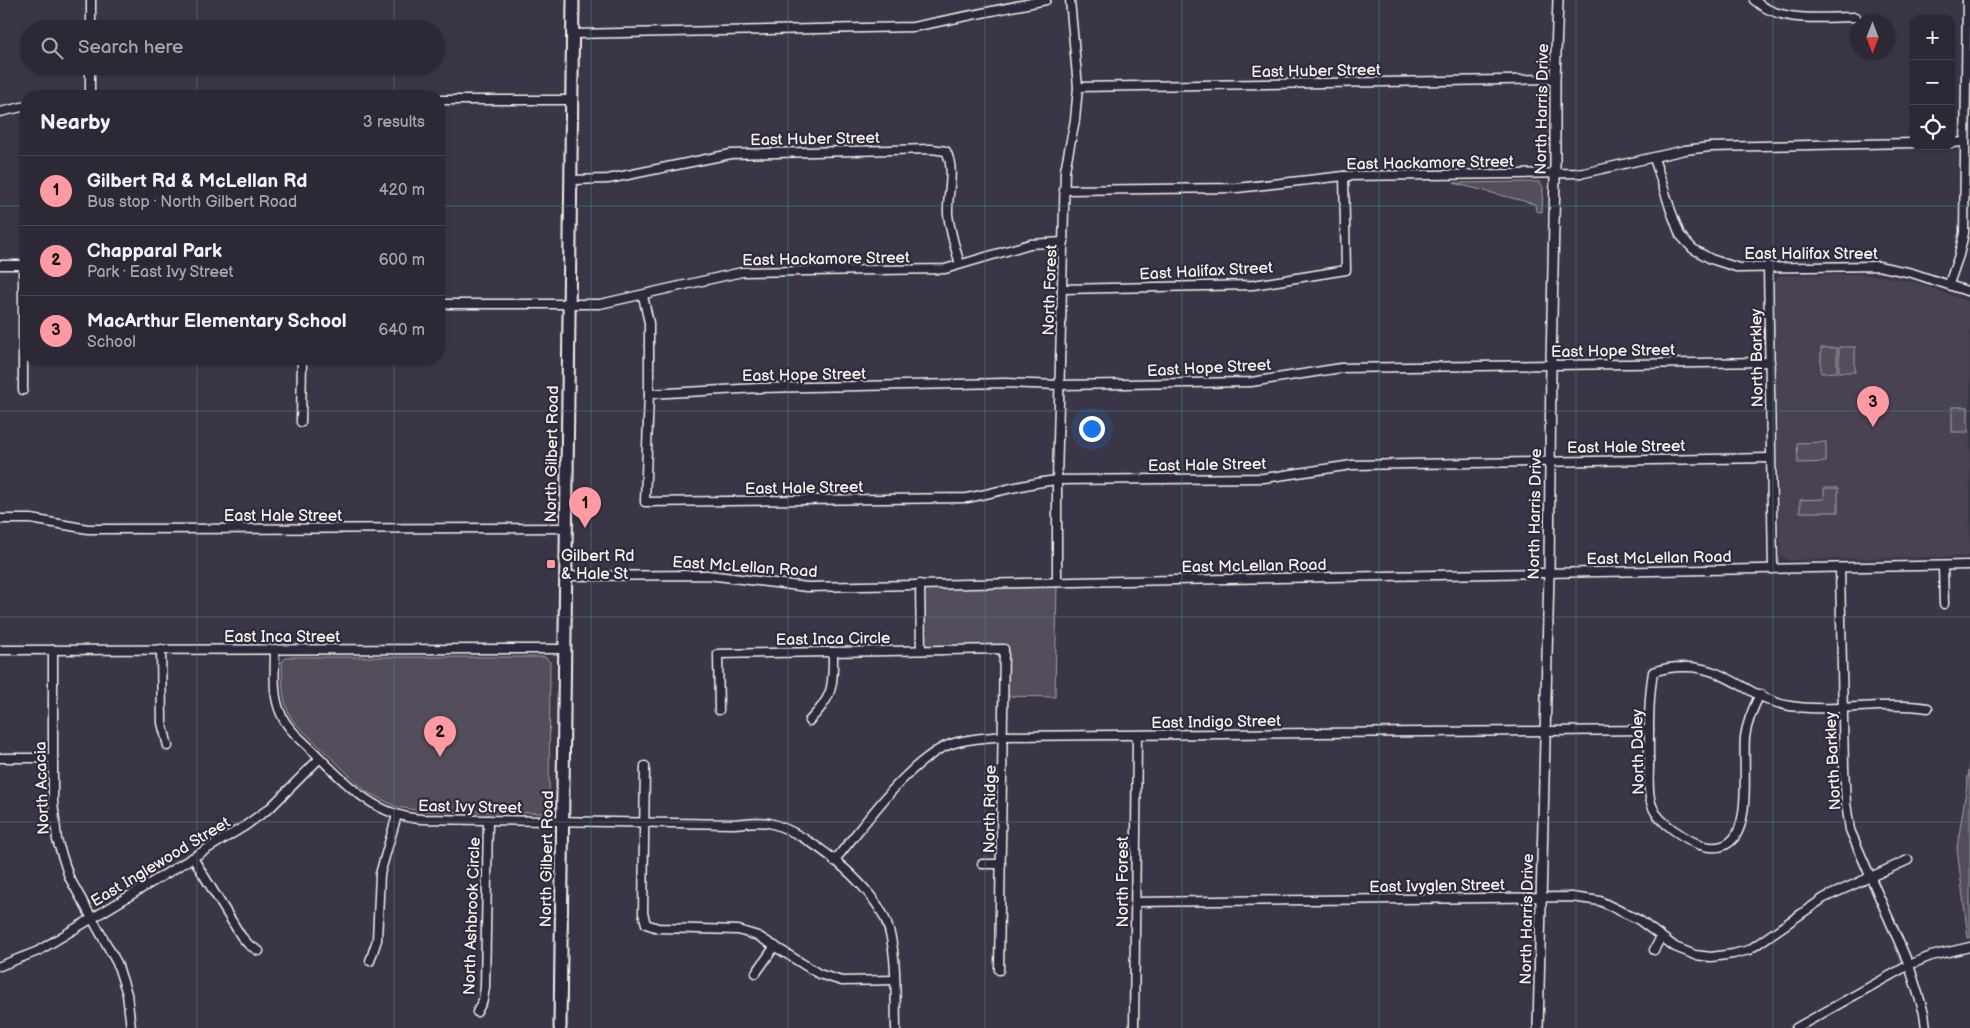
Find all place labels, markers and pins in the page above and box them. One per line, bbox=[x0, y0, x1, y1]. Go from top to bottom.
pin: 3 bbox=[1857, 386, 1889, 427]
pin: 1 bbox=[569, 487, 601, 528]
place label: Gilbert Rd & Hale St bbox=[561, 547, 635, 584]
marker: Gilbert Rd & Hale St bbox=[545, 558, 557, 570]
pin: 2 bbox=[424, 716, 456, 757]

